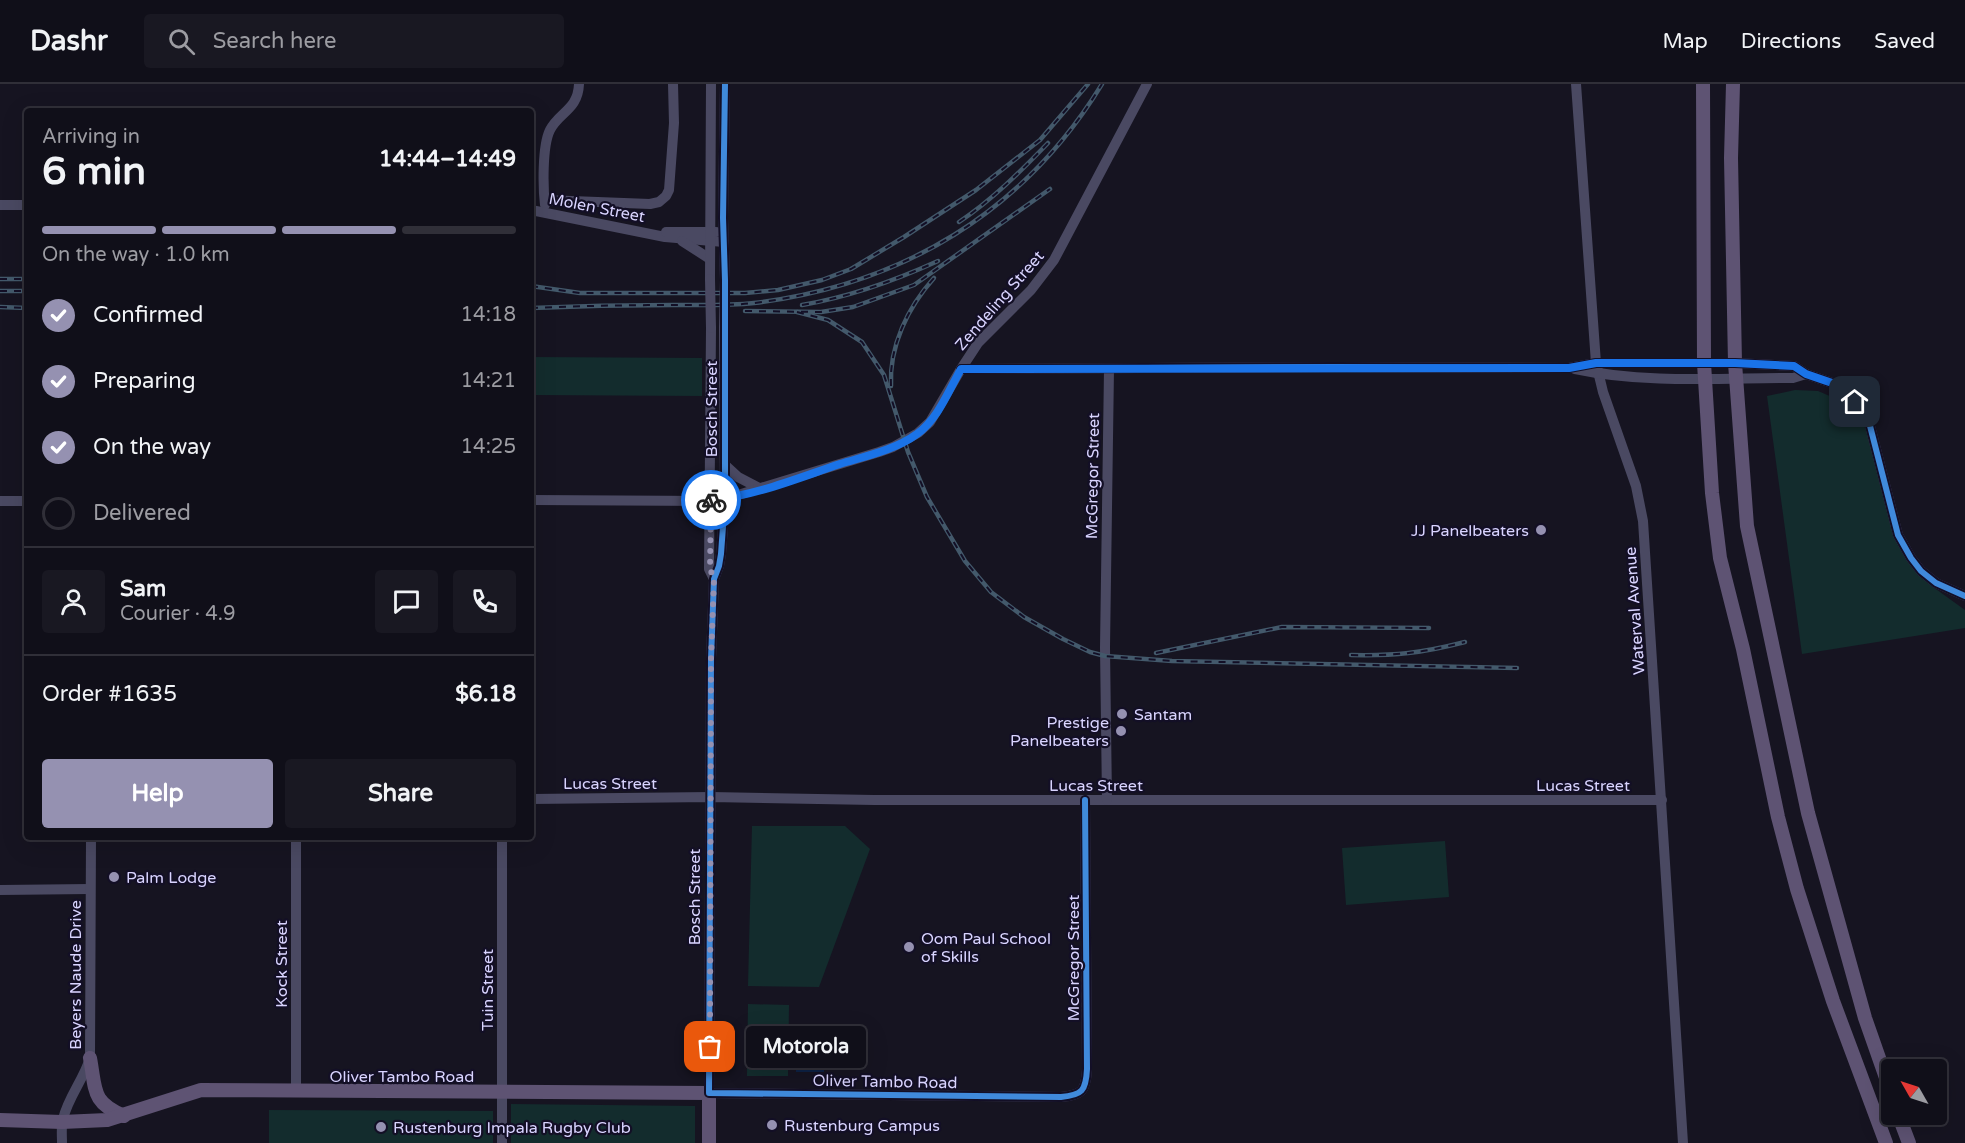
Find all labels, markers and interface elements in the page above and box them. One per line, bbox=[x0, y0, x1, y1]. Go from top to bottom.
search box bbox=[144, 14, 564, 68]
text: Dashr bbox=[30, 24, 108, 58]
icon: search bbox=[165, 25, 198, 58]
text: Search here bbox=[213, 28, 336, 54]
text: Map bbox=[1662, 29, 1708, 54]
text: Directions bbox=[1741, 29, 1841, 54]
text: Saved bbox=[1874, 29, 1935, 54]
text: Arriving in bbox=[42, 125, 140, 149]
text: 14:44–14:49 bbox=[379, 146, 516, 172]
text: 6 min bbox=[42, 148, 146, 195]
street label: Molen Street bbox=[547, 189, 647, 227]
text: On the way · 1.0 km bbox=[42, 243, 230, 267]
street label: Zendeling Street bbox=[951, 247, 1049, 355]
icon: check bbox=[42, 299, 75, 332]
text: Confirmed bbox=[93, 302, 203, 328]
text: 14:18 bbox=[461, 303, 516, 327]
street label: Bosch Street bbox=[702, 361, 722, 457]
icon: check bbox=[42, 365, 75, 398]
text: Preparing bbox=[93, 368, 196, 394]
text: 14:21 bbox=[461, 369, 516, 393]
pin bbox=[1829, 376, 1880, 427]
icon: home bbox=[1838, 385, 1871, 418]
street label: McGregor Street bbox=[1082, 413, 1104, 539]
icon: check bbox=[42, 431, 75, 464]
text: On the way bbox=[93, 434, 211, 460]
text: 14:25 bbox=[461, 435, 516, 459]
courier bbox=[681, 470, 741, 530]
icon: bike bbox=[695, 484, 728, 517]
text: Delivered bbox=[93, 500, 191, 526]
place label: JJ Panelbeaters bbox=[1411, 521, 1529, 541]
marker: JJ Panelbeaters bbox=[1534, 523, 1548, 537]
street label: Waterval Avenue bbox=[1621, 546, 1649, 676]
button: person bbox=[42, 570, 105, 633]
button: chat bbox=[375, 570, 438, 633]
button: phone bbox=[453, 570, 516, 633]
text: Sam bbox=[120, 576, 166, 602]
text: Courier · 4.9 bbox=[120, 602, 235, 626]
text: Order #1635 bbox=[42, 681, 177, 707]
text: $6.18 bbox=[455, 681, 516, 707]
place label: Santam bbox=[1134, 705, 1192, 725]
marker: Santam bbox=[1115, 707, 1129, 721]
place label: Prestige Panelbeaters bbox=[1010, 713, 1109, 751]
marker: Prestige Panelbeaters bbox=[1114, 724, 1128, 738]
button: Help bbox=[42, 759, 273, 828]
button: Share bbox=[285, 759, 516, 828]
street label: Lucas Street bbox=[563, 774, 657, 794]
street label: Lucas Street bbox=[1049, 776, 1143, 796]
street label: Lucas Street bbox=[1536, 776, 1630, 796]
street label: Bosch Street bbox=[685, 849, 705, 945]
place label: Palm Lodge bbox=[126, 868, 216, 888]
marker: Palm Lodge bbox=[107, 870, 121, 884]
street label: McGregor Street bbox=[1064, 895, 1084, 1021]
street label: Beyers Naude Drive bbox=[66, 900, 86, 1050]
street label: Kock Street bbox=[272, 920, 292, 1008]
place label: Oom Paul School of Skills bbox=[921, 929, 1051, 967]
marker: Oom Paul School of Skills bbox=[902, 940, 916, 954]
street label: Tuin Street bbox=[478, 949, 498, 1031]
pin bbox=[684, 1021, 735, 1072]
callout: Motorola bbox=[746, 1026, 866, 1068]
icon: bag bbox=[693, 1030, 726, 1063]
text: Motorola bbox=[763, 1035, 849, 1059]
north arrow bbox=[1881, 1059, 1947, 1125]
map controls bbox=[1881, 1059, 1947, 1125]
street label: Oliver Tambo Road bbox=[330, 1067, 474, 1087]
street label: Oliver Tambo Road bbox=[812, 1071, 958, 1093]
place label: Rustenburg Campus bbox=[784, 1116, 940, 1136]
place label: Rustenburg Impala Rugby Club bbox=[393, 1118, 631, 1138]
marker: Rustenburg Campus bbox=[765, 1118, 779, 1132]
marker: Rustenburg Impala Rugby Club bbox=[374, 1120, 388, 1134]

